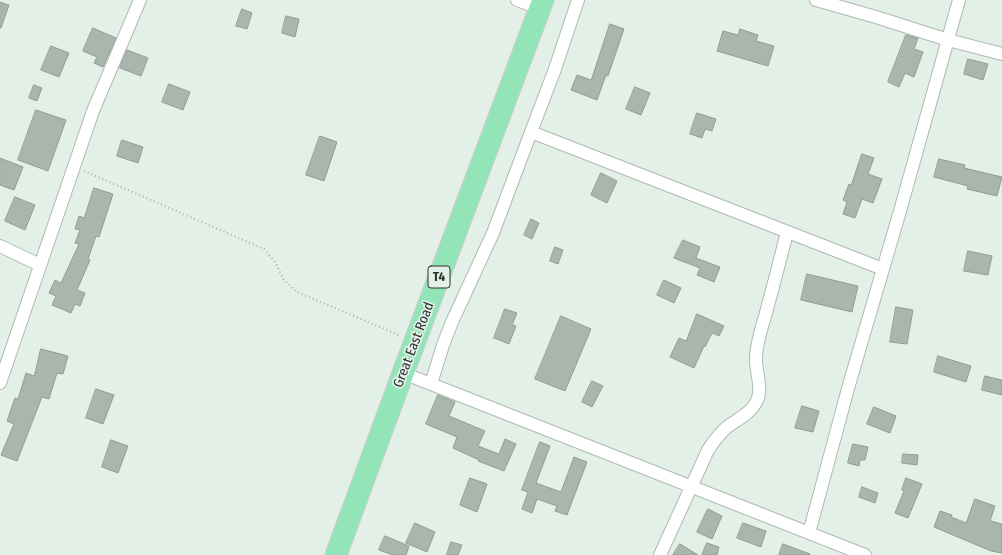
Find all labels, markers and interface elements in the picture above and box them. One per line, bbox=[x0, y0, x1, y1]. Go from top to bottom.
road number: T4 bbox=[428, 266, 450, 288]
street label: Great East Road bbox=[390, 300, 438, 390]

